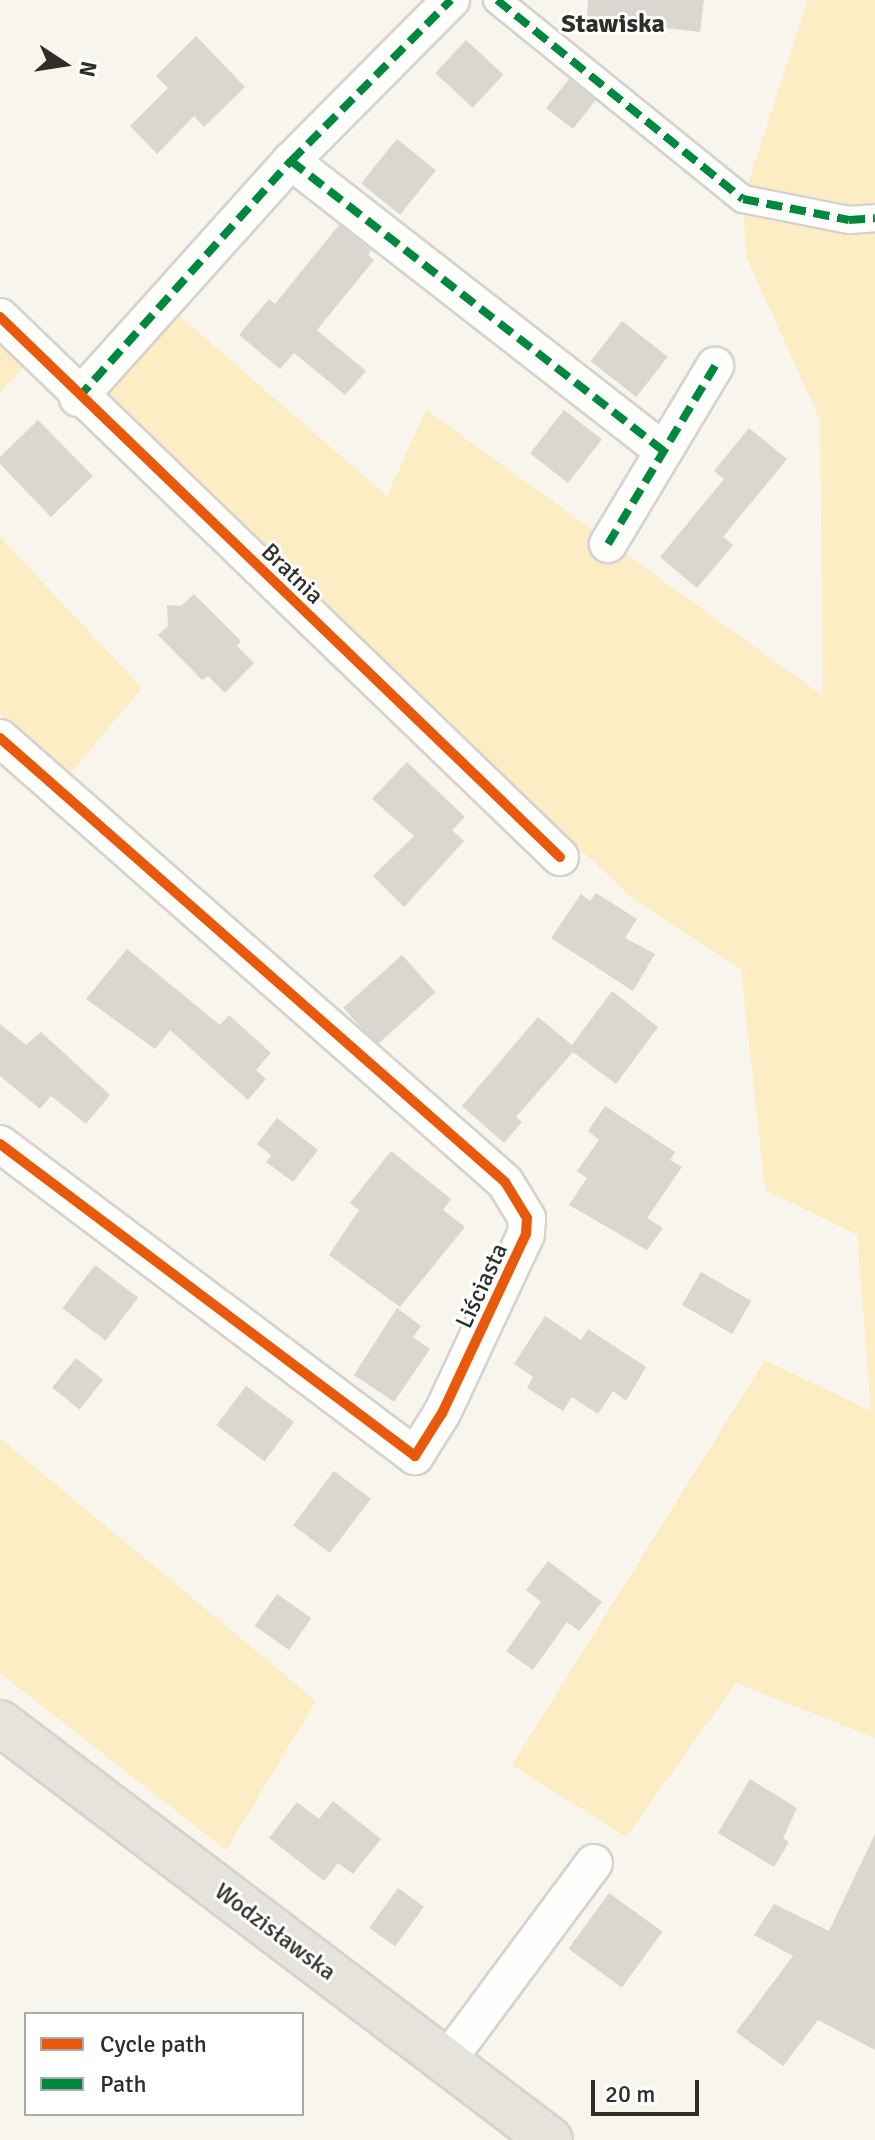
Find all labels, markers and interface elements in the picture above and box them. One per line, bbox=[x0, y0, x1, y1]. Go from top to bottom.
district label: Stawiska bbox=[561, 9, 665, 41]
north arrow bbox=[24, 24, 104, 104]
text: N bbox=[73, 59, 103, 79]
street label: Bratnia bbox=[255, 538, 329, 610]
street label: Liściasta bbox=[450, 1239, 514, 1333]
street label: Wodzisławska bbox=[209, 1877, 341, 1987]
legend bbox=[24, 2012, 304, 2116]
text: Cycle path bbox=[100, 2029, 207, 2059]
scale bar bbox=[595, 2064, 703, 2114]
text: Path bbox=[100, 2069, 146, 2099]
text: 20 m bbox=[605, 2079, 655, 2109]

